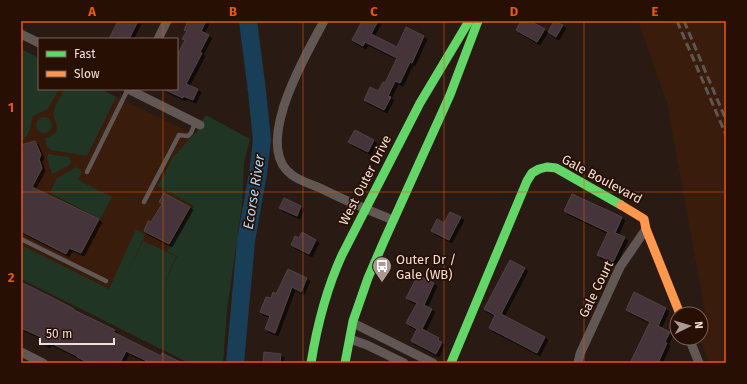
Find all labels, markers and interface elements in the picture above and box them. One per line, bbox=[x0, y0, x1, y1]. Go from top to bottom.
text: A bbox=[87, 4, 96, 19]
text: B bbox=[229, 4, 237, 19]
text: C bbox=[370, 4, 378, 19]
text: D bbox=[510, 4, 519, 19]
text: E bbox=[652, 4, 659, 19]
legend bbox=[38, 38, 178, 90]
text: Fast bbox=[74, 47, 96, 61]
text: Slow bbox=[74, 67, 100, 81]
text: 1 bbox=[8, 100, 14, 115]
street label: West Outer Drive bbox=[336, 132, 394, 228]
street label: Gale Boulevard bbox=[559, 152, 645, 206]
water label: Ecorse River bbox=[240, 153, 268, 231]
place label: Outer Dr / Gale (WB) bbox=[396, 252, 456, 282]
bus stop icon: Outer Dr / Gale (WB) bbox=[371, 255, 393, 283]
street label: Gale Court bbox=[576, 258, 616, 320]
text: 2 bbox=[8, 270, 15, 285]
north arrow bbox=[669, 306, 709, 346]
scale bar bbox=[40, 320, 114, 346]
text: N bbox=[692, 321, 705, 329]
text: 50 m bbox=[46, 327, 72, 341]

